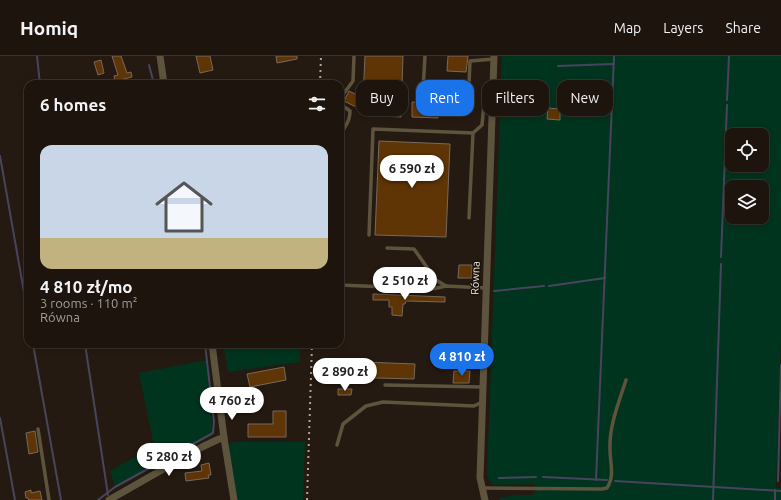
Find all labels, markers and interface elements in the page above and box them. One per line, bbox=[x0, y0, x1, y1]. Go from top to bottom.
text: Homiq bbox=[20, 17, 78, 39]
text: Map bbox=[614, 20, 641, 36]
text: Layers bbox=[663, 20, 703, 36]
text: Share bbox=[725, 20, 761, 36]
chip: Buy bbox=[356, 80, 408, 116]
chip: Rent bbox=[416, 80, 474, 116]
chip: Filters bbox=[482, 80, 549, 116]
chip: New bbox=[557, 80, 613, 116]
icon: filters bbox=[306, 93, 328, 115]
text: 6 homes bbox=[40, 95, 106, 114]
map controls bbox=[725, 128, 769, 224]
button: locate bbox=[725, 128, 769, 172]
pin: 6 590 zł bbox=[371, 155, 453, 189]
text: 6 590 zł bbox=[389, 161, 435, 175]
icon: home bbox=[148, 171, 220, 243]
button: layers bbox=[725, 180, 769, 224]
street label: Równa bbox=[468, 261, 482, 295]
pin: 2 510 zł bbox=[364, 267, 446, 301]
text: 2 510 zł bbox=[382, 273, 428, 287]
text: 4 810 zł/mo bbox=[40, 277, 133, 296]
text: 3 rooms · 110 m² bbox=[40, 296, 137, 310]
text: Równa bbox=[40, 310, 80, 324]
pin: 4 810 zł bbox=[421, 343, 503, 377]
text: 4 810 zł bbox=[439, 349, 485, 363]
pin: 2 890 zł bbox=[304, 358, 386, 392]
text: 2 890 zł bbox=[322, 364, 368, 378]
pin: 4 760 zł bbox=[191, 387, 273, 421]
text: 4 760 zł bbox=[209, 393, 255, 407]
pin: 5 280 zł bbox=[128, 443, 210, 477]
text: 5 280 zł bbox=[146, 449, 192, 463]

